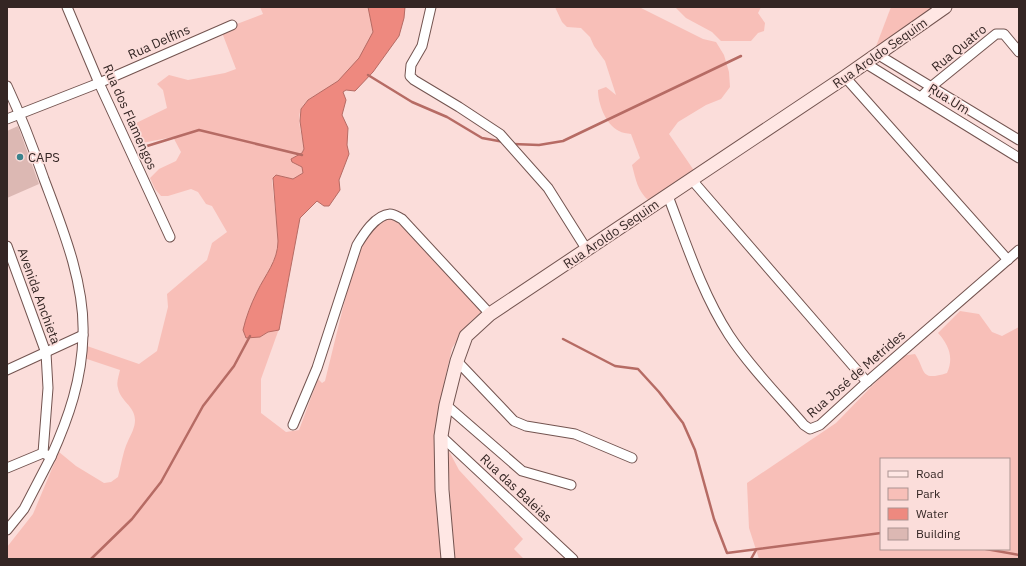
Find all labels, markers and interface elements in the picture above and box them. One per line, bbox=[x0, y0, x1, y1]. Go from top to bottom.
street label: Rua Aroldo Sequim bbox=[829, 14, 931, 92]
street label: Rua Delfins bbox=[125, 21, 193, 63]
street label: Rua Quatro bbox=[928, 21, 990, 75]
street label: Rua dos Flamengos bbox=[99, 61, 161, 173]
street label: Rua Um bbox=[925, 80, 973, 118]
place label: CAPS bbox=[28, 149, 60, 166]
marker: CAPS bbox=[15, 152, 25, 162]
street label: Rua Aroldo Sequim bbox=[560, 196, 662, 272]
street label: Avenida Anchieta bbox=[14, 246, 64, 347]
street label: Rua José de Metrides bbox=[803, 327, 909, 421]
street label: Rua das Baleias bbox=[476, 450, 556, 526]
legend bbox=[880, 458, 1010, 550]
text: Road bbox=[916, 466, 944, 481]
text: Park bbox=[916, 486, 941, 501]
text: Water bbox=[916, 506, 949, 521]
text: Building bbox=[916, 526, 961, 541]

